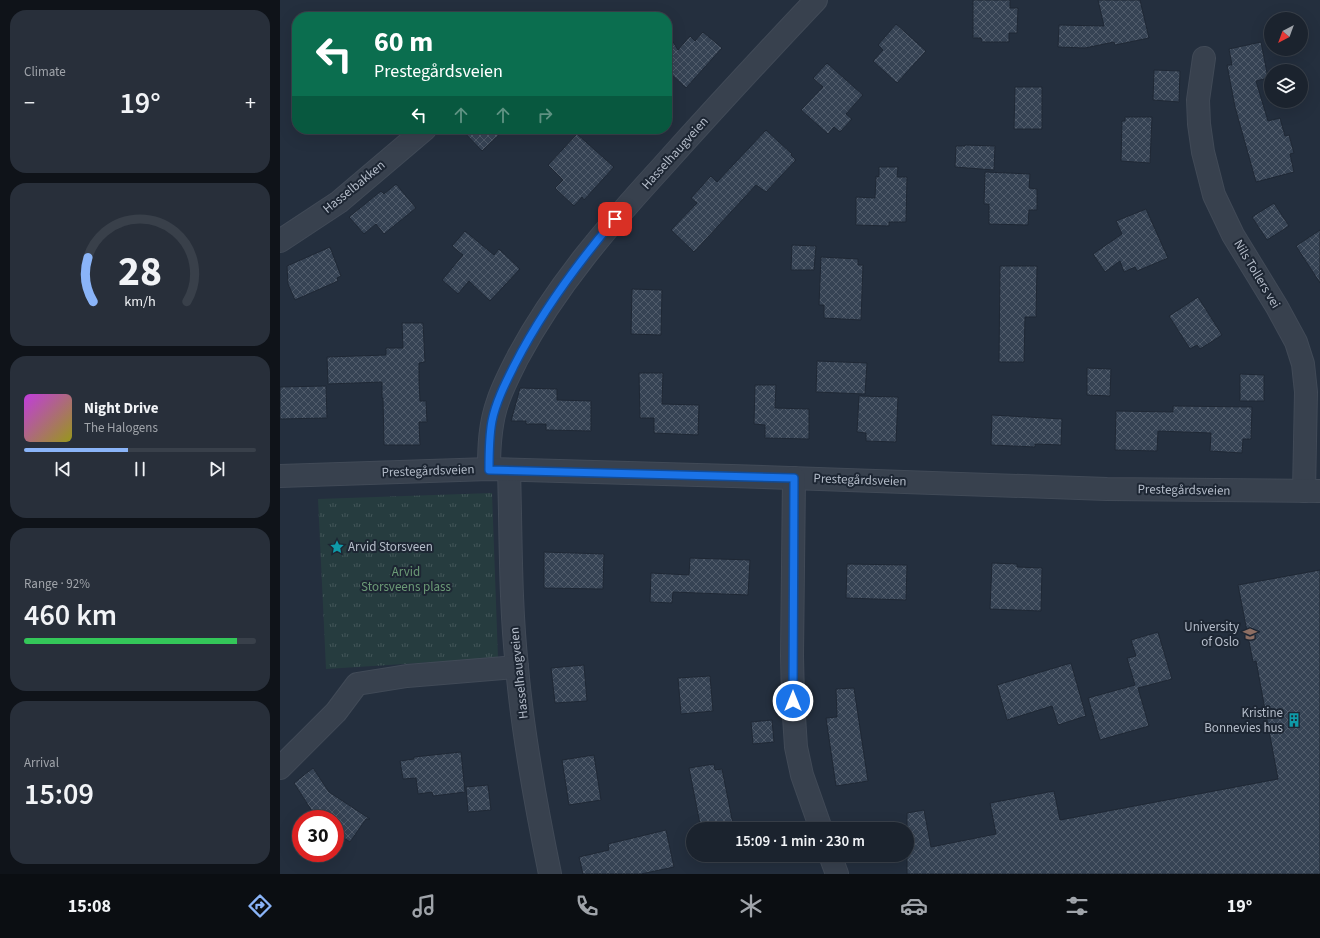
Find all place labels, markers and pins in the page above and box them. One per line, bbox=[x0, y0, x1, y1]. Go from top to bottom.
pin bbox=[598, 202, 632, 236]
place label: Arvid Storsveen bbox=[348, 538, 433, 556]
place icon: Arvid Storsveen bbox=[329, 539, 345, 555]
place label: University of Oslo bbox=[1184, 618, 1239, 651]
school or university icon: University of Oslo bbox=[1242, 626, 1258, 642]
place label: Kristine Bonnevies hus bbox=[1204, 704, 1284, 737]
building icon: Kristine Bonnevies hus bbox=[1286, 712, 1302, 728]

